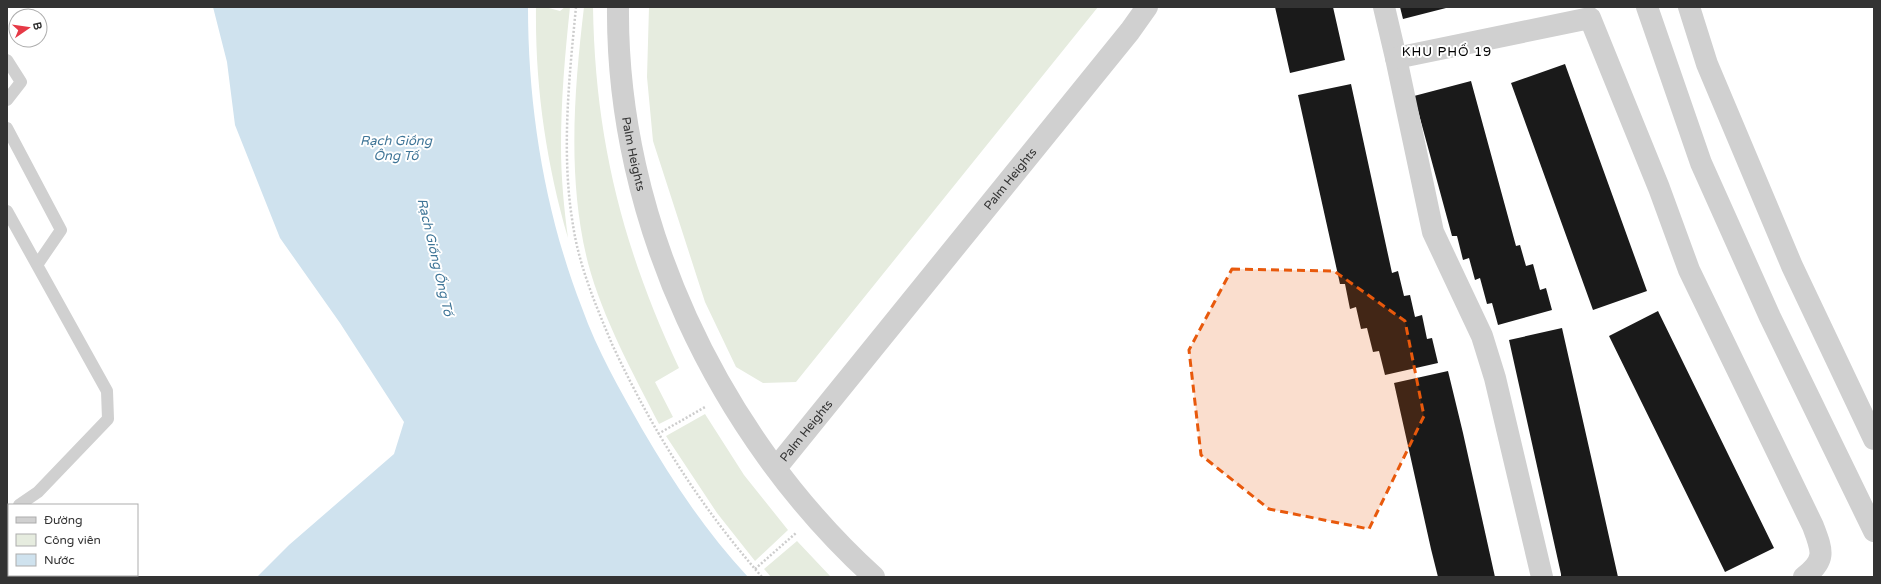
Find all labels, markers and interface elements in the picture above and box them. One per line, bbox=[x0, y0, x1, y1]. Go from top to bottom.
north arrow bbox=[8, 8, 48, 48]
text: B bbox=[30, 21, 45, 31]
district label: KHU PHỐ 19 bbox=[1402, 43, 1492, 60]
street label: Palm Heights bbox=[619, 116, 648, 193]
water label: Rạch Giồng Ông Tố bbox=[360, 133, 433, 164]
street label: Palm Heights bbox=[981, 145, 1040, 213]
water label: Rạch Giống Ống Tố bbox=[414, 197, 458, 319]
street label: Palm Heights bbox=[777, 397, 836, 464]
legend bbox=[8, 504, 138, 576]
text: Đường bbox=[44, 513, 83, 527]
text: Công viên bbox=[44, 533, 101, 547]
text: Nước bbox=[44, 553, 75, 567]

